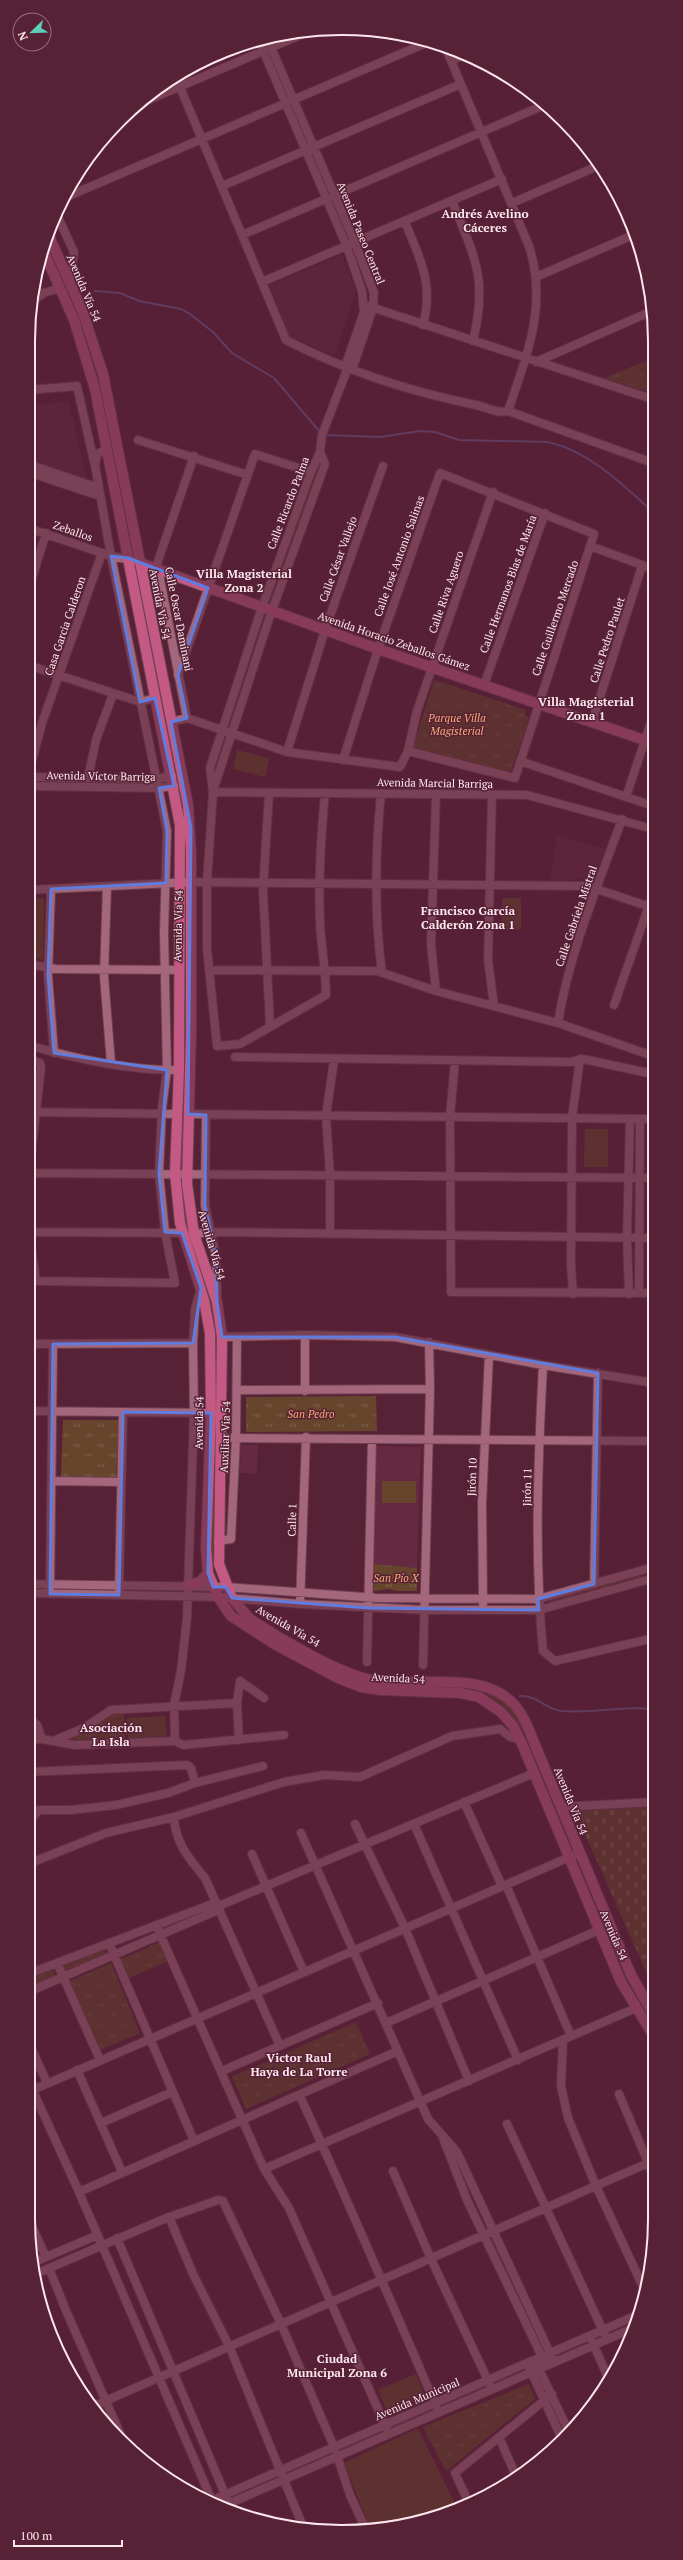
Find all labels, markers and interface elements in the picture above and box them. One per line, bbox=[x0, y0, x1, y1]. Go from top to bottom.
north arrow bbox=[12, 12, 52, 52]
text: N bbox=[14, 29, 31, 42]
street label: Avenida Paseo Central bbox=[334, 180, 388, 286]
district label: Andrés Avelino Cáceres bbox=[441, 206, 529, 235]
street label: Avenida Vía 54 bbox=[64, 252, 105, 324]
street label: Calle Ricardo Palma bbox=[264, 454, 312, 551]
street label: Calle José Antonio Salinas bbox=[371, 493, 428, 618]
street label: Calle Hermanos Blas de María bbox=[476, 513, 540, 655]
street label: Calle César Vallejo bbox=[316, 514, 360, 604]
street label: Zeballos bbox=[51, 518, 95, 544]
street label: Calle Riva Aguero bbox=[425, 549, 467, 635]
street label: Calle Guillermo Mercado bbox=[529, 558, 581, 678]
street label: Calle Oscar Daminani bbox=[162, 566, 196, 672]
district label: Villa Magisterial Zona 2 bbox=[196, 566, 292, 595]
street label: Avenida Vía 54 bbox=[146, 567, 174, 641]
street label: Casa Garcia Calderon bbox=[41, 574, 89, 677]
street label: Calle Pedro Paulet bbox=[586, 595, 628, 685]
street label: Avenida Horacio Zeballos Gámez bbox=[316, 608, 472, 674]
district label: Villa Magisterial Zona 1 bbox=[538, 694, 634, 723]
park label: Parque Villa Magisterial bbox=[427, 711, 486, 738]
street label: Avenida Víctor Barriga bbox=[46, 768, 156, 784]
street label: Avenida Marcial Barriga bbox=[377, 775, 494, 791]
street label: Calle Gabriela Mistral bbox=[552, 864, 600, 968]
street label: Avenida Vía 54 bbox=[170, 890, 186, 962]
district label: Francisco García Calderón Zona 1 bbox=[421, 903, 516, 932]
street label: Avenida Vía 54 bbox=[195, 1209, 229, 1282]
street label: Avenida 54 bbox=[192, 1396, 206, 1450]
street label: Auxiliar Vía 54 bbox=[217, 1401, 233, 1473]
park label: San Pedro bbox=[287, 1407, 335, 1421]
street label: Jirón 10 bbox=[464, 1457, 480, 1496]
street label: Jirón 11 bbox=[520, 1468, 534, 1506]
street label: Calle 1 bbox=[284, 1503, 300, 1537]
park label: San Pío X bbox=[373, 1571, 420, 1585]
street label: Avenida Vía 54 bbox=[253, 1602, 323, 1650]
street label: Avenida 54 bbox=[371, 1670, 425, 1686]
district label: Asociación La Isla bbox=[80, 1720, 142, 1749]
street label: Avenida Vía 54 bbox=[551, 1765, 591, 1837]
street label: Avenida 54 bbox=[597, 1908, 631, 1962]
district label: Victor Raul Haya de La Torre bbox=[250, 2050, 348, 2079]
district label: Ciudad Municipal Zona 6 bbox=[287, 2351, 387, 2380]
street label: Avenida Municipal bbox=[372, 2375, 462, 2423]
scale bar bbox=[14, 2522, 122, 2548]
text: 100 m bbox=[20, 2528, 53, 2543]

